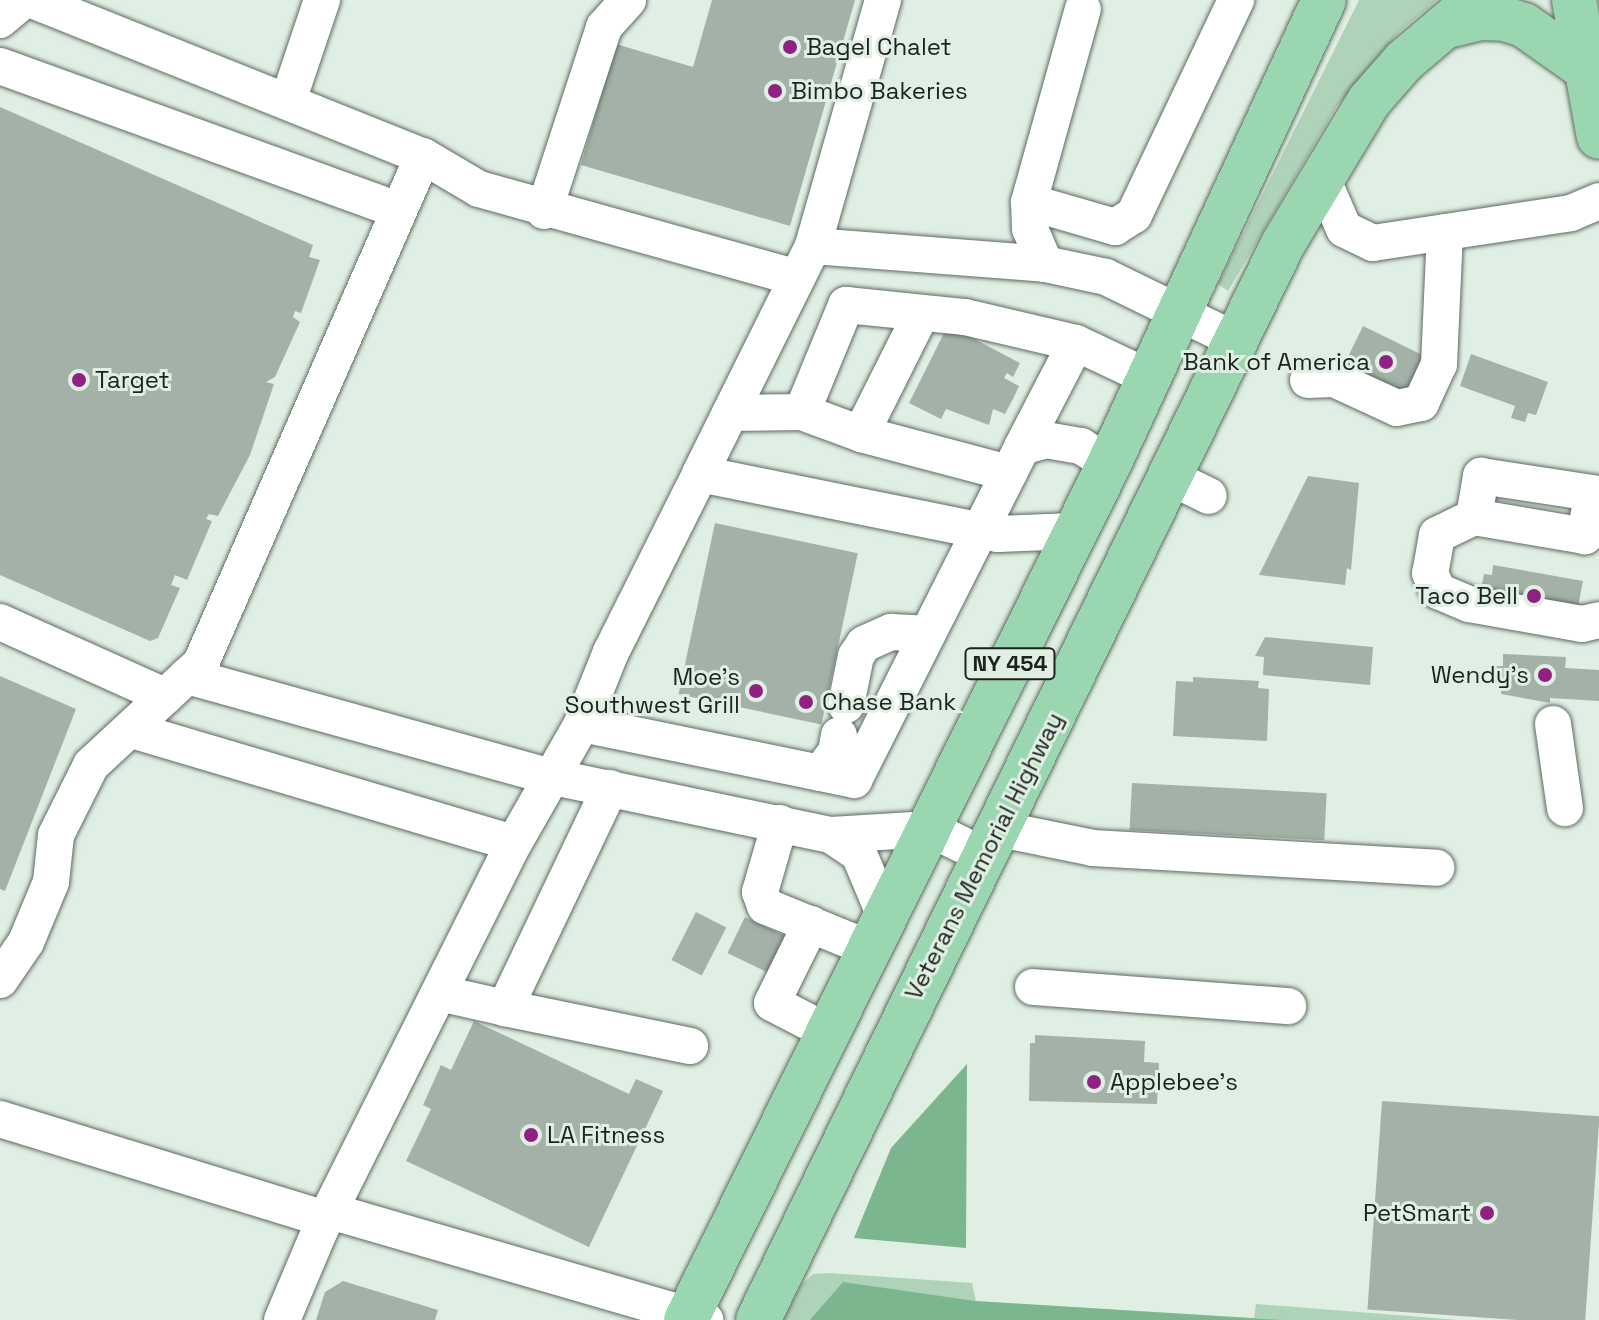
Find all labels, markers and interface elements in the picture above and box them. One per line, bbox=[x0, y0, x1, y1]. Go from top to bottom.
place label: Bagel Chalet bbox=[806, 33, 952, 61]
marker: Bagel Chalet bbox=[781, 38, 799, 56]
place label: Bimbo Bakeries bbox=[791, 77, 968, 105]
marker: Bimbo Bakeries bbox=[766, 82, 784, 100]
place label: Bank of America bbox=[1182, 348, 1370, 376]
marker: Bank of America bbox=[1377, 353, 1395, 371]
place label: Target bbox=[95, 366, 170, 394]
marker: Target bbox=[70, 371, 88, 389]
place label: Taco Bell bbox=[1415, 582, 1518, 610]
marker: Taco Bell bbox=[1525, 587, 1543, 605]
road number: NY 454 bbox=[964, 646, 1056, 682]
place label: Wendy's bbox=[1431, 661, 1529, 689]
place label: Moe's Southwest Grill bbox=[565, 663, 740, 719]
marker: Wendy's bbox=[1536, 666, 1554, 684]
marker: Moe's Southwest Grill bbox=[747, 682, 765, 700]
place label: Chase Bank bbox=[822, 688, 956, 716]
marker: Chase Bank bbox=[797, 693, 815, 711]
street label: Veterans Memorial Highway bbox=[899, 708, 1069, 1004]
place label: Applebee's bbox=[1110, 1068, 1238, 1096]
marker: Applebee's bbox=[1085, 1073, 1103, 1091]
place label: LA Fitness bbox=[547, 1121, 665, 1149]
marker: LA Fitness bbox=[522, 1126, 540, 1144]
place label: PetSmart bbox=[1363, 1199, 1471, 1227]
marker: PetSmart bbox=[1478, 1204, 1496, 1222]

